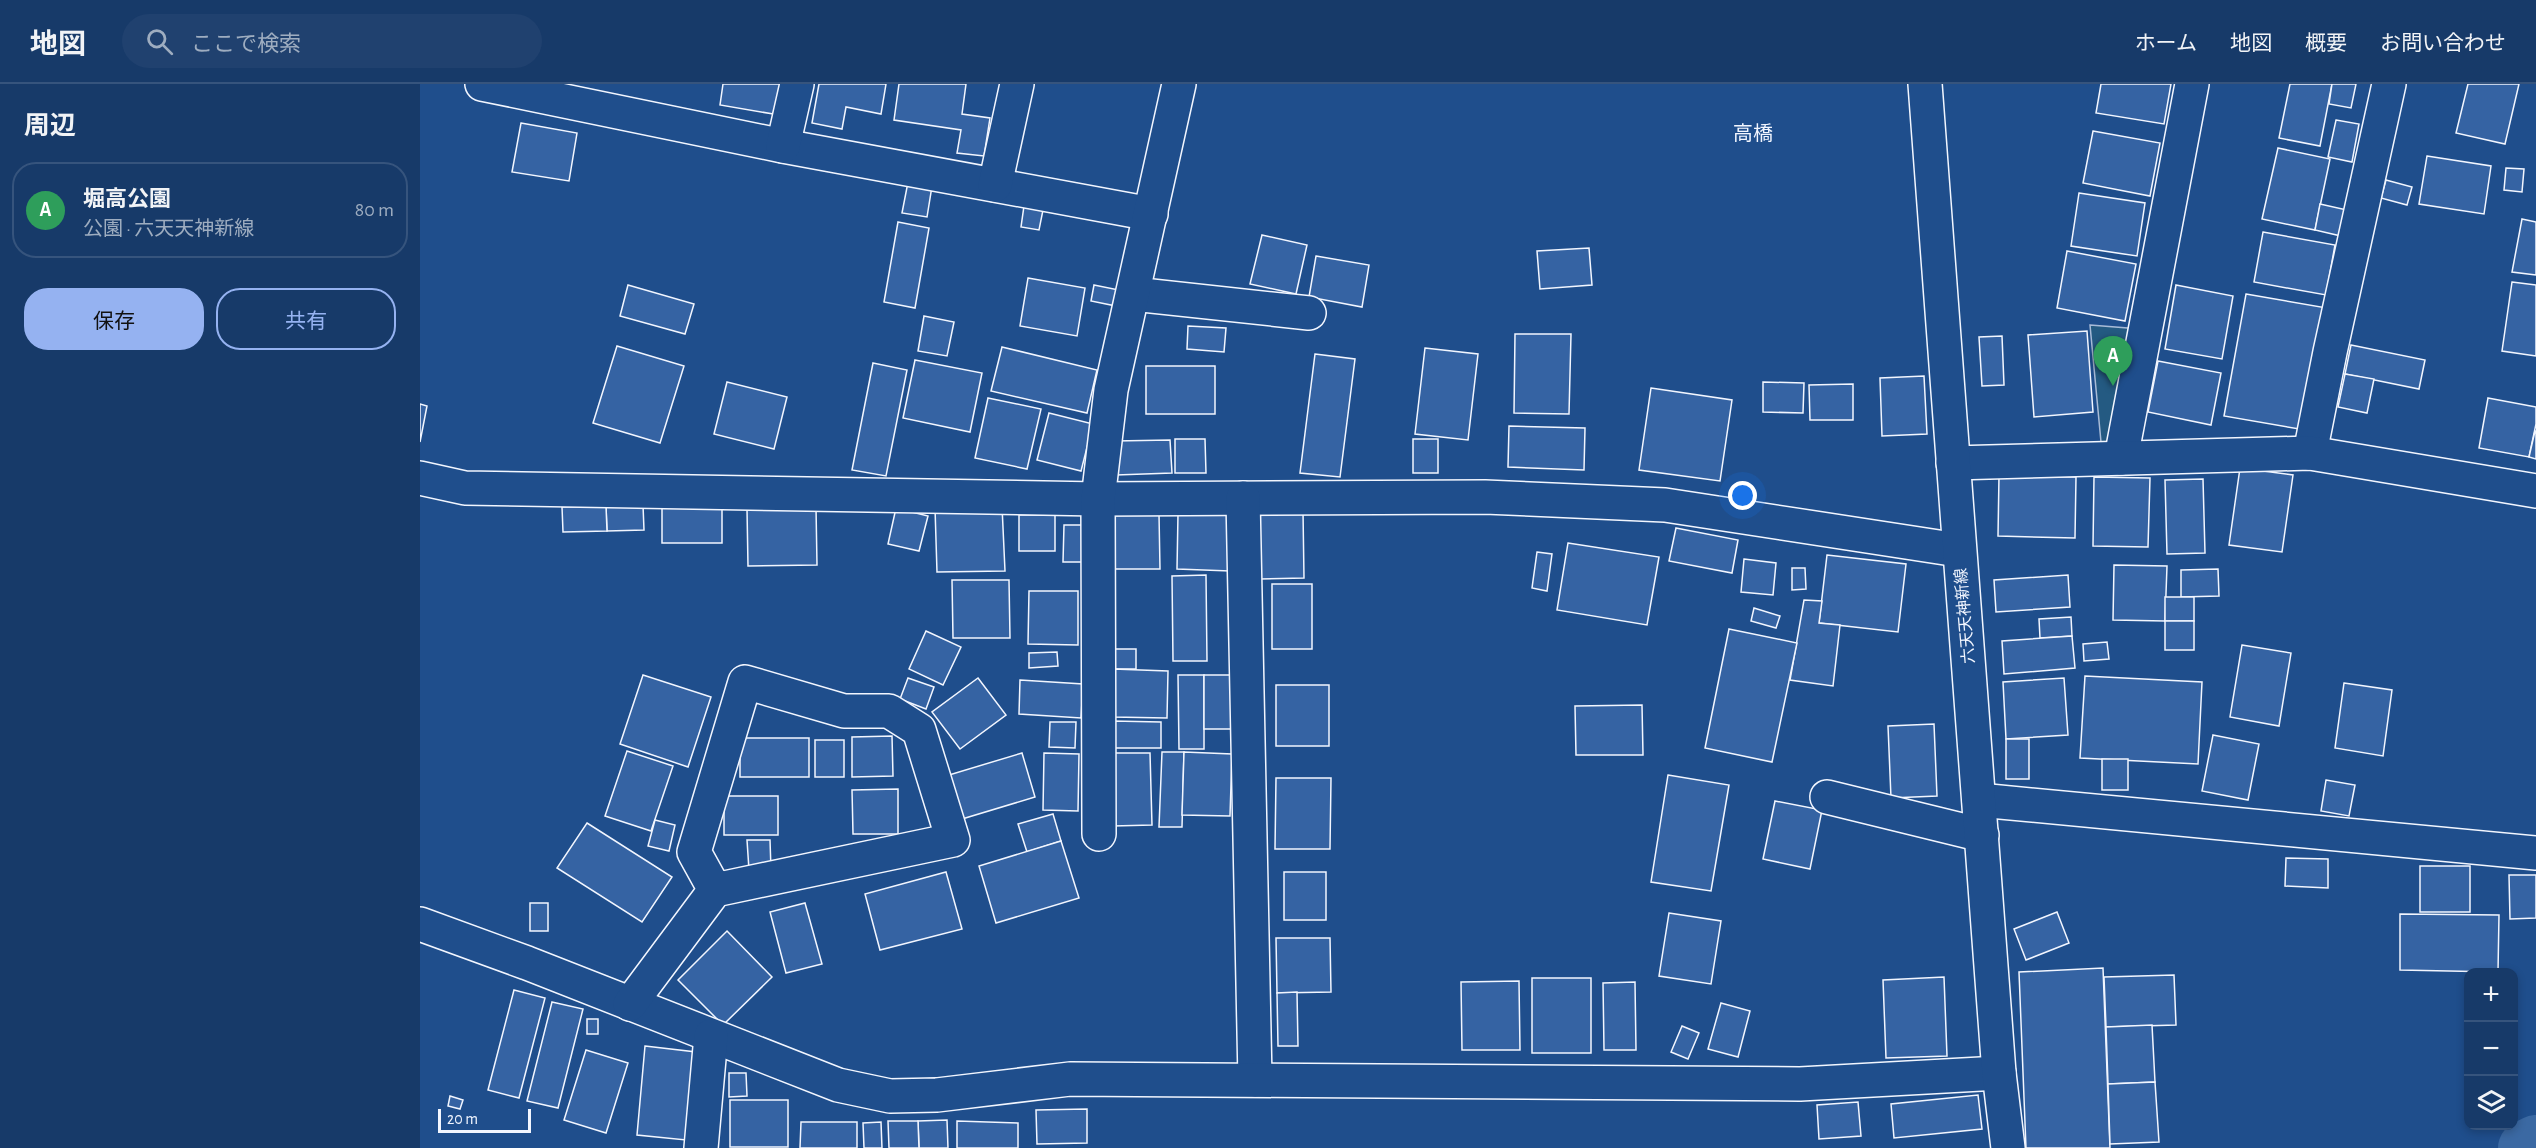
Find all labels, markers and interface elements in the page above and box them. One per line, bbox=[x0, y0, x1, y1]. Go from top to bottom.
search box bbox=[122, 14, 542, 68]
icon: search bbox=[143, 25, 176, 58]
text: 地図 bbox=[30, 31, 86, 59]
text: ここで検索 bbox=[191, 33, 301, 55]
text: ホーム bbox=[2135, 33, 2197, 54]
text: 地図 bbox=[2230, 33, 2272, 54]
text: 概要 bbox=[2305, 33, 2347, 54]
text: お問い合わせ bbox=[2380, 33, 2506, 54]
text: 周辺 bbox=[24, 113, 76, 139]
district label: 高橋 bbox=[1733, 123, 1773, 144]
text: 堀高公園 bbox=[83, 188, 171, 210]
text: A bbox=[40, 200, 52, 220]
text: 80 m bbox=[355, 200, 394, 220]
text: 公園 · 六天天神新線 bbox=[83, 219, 254, 239]
button: 保存 bbox=[24, 288, 204, 350]
button: 共有 bbox=[216, 288, 396, 350]
pin: A bbox=[2094, 336, 2132, 386]
your location bbox=[1728, 481, 1757, 510]
street label: 六天天神新線 bbox=[1952, 567, 1977, 665]
map controls bbox=[2464, 968, 2518, 1130]
button: + bbox=[2464, 968, 2518, 1022]
button: − bbox=[2464, 1022, 2518, 1076]
button: layers bbox=[2464, 1076, 2518, 1130]
scale bar bbox=[438, 1106, 531, 1134]
text: 20 m bbox=[447, 1111, 478, 1127]

